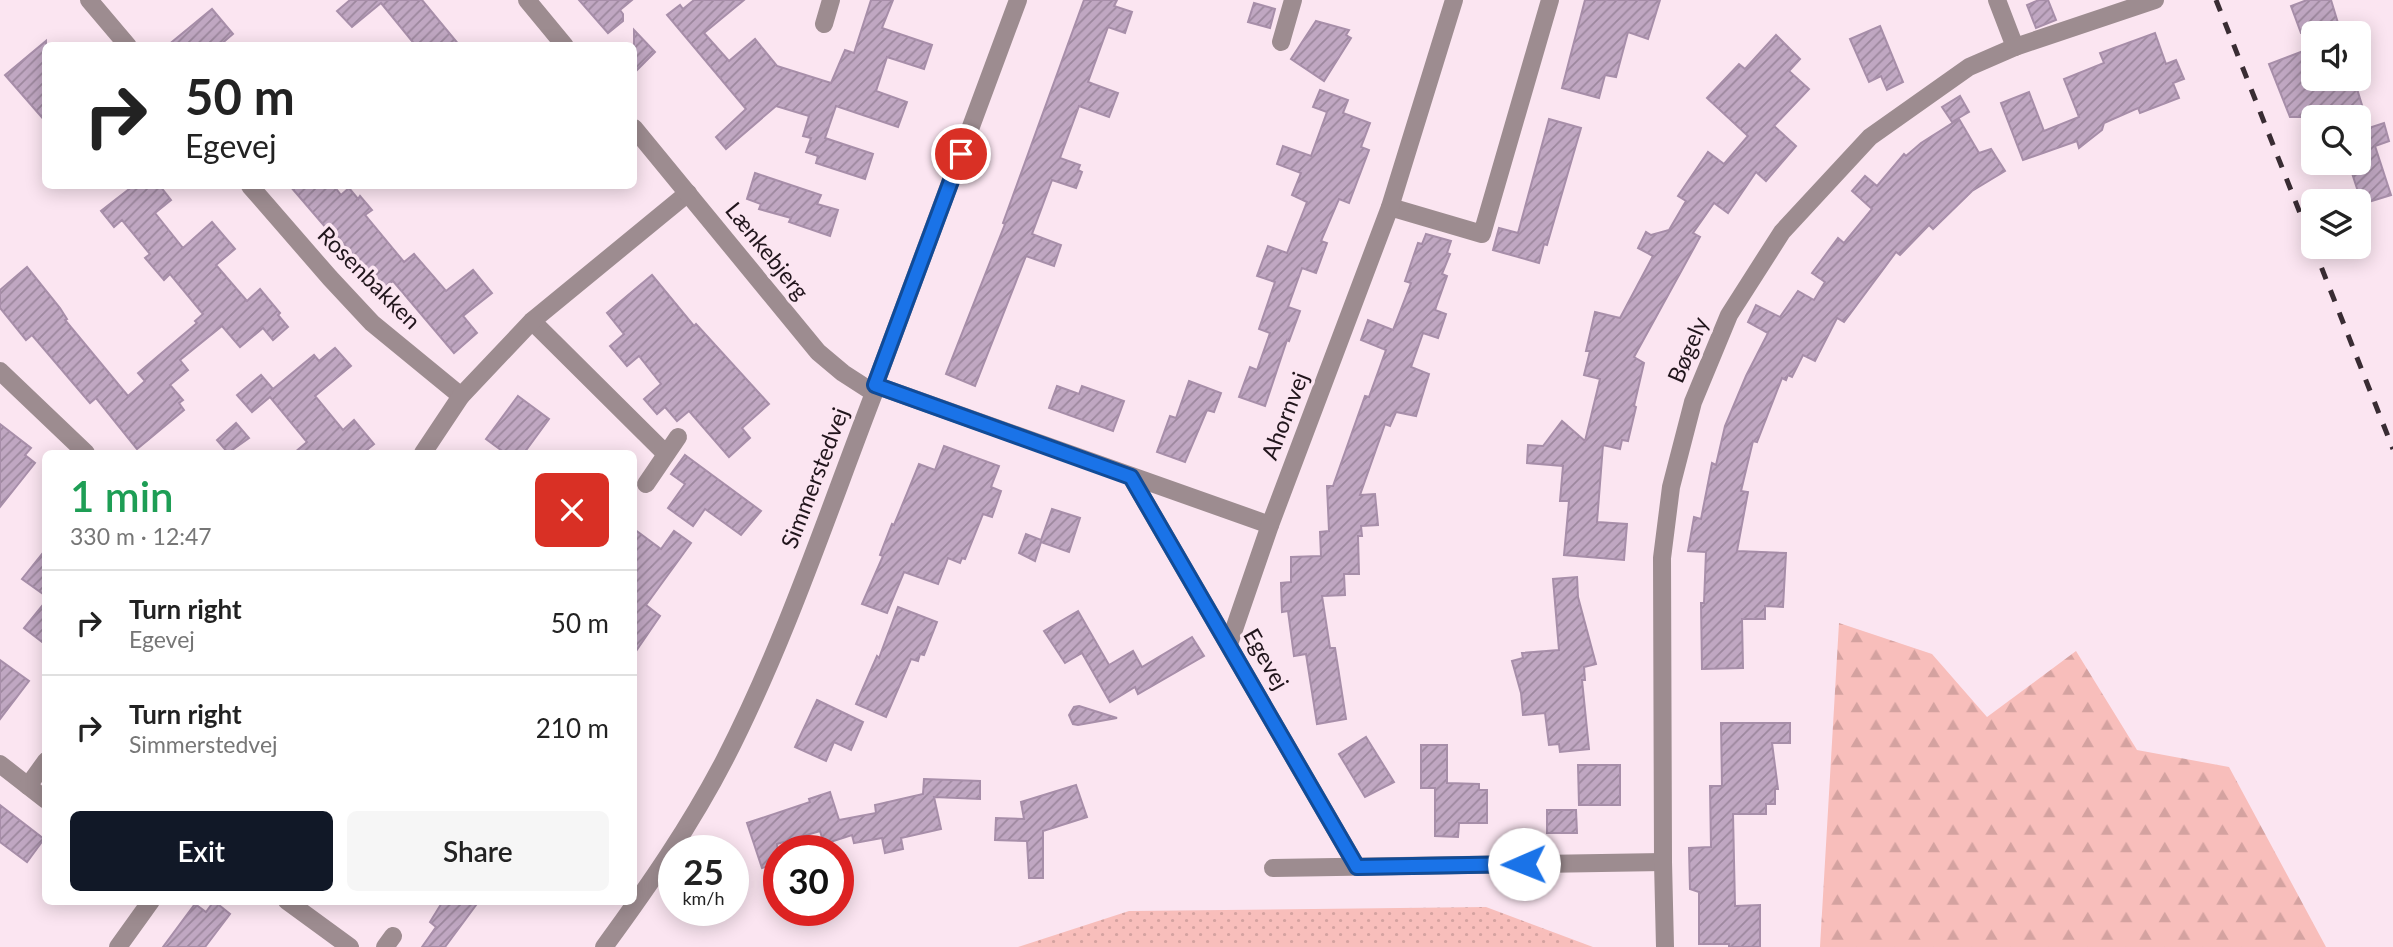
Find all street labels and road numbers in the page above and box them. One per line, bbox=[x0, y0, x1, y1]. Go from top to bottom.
street label: Lænkebjerg bbox=[720, 196, 815, 305]
street label: Rosenbakken bbox=[313, 220, 427, 334]
street label: Bøgely bbox=[1661, 312, 1713, 387]
street label: Ahornvej bbox=[1255, 368, 1314, 463]
street label: Simmerstedvej bbox=[774, 403, 854, 552]
street label: Egevej bbox=[1238, 623, 1295, 694]

